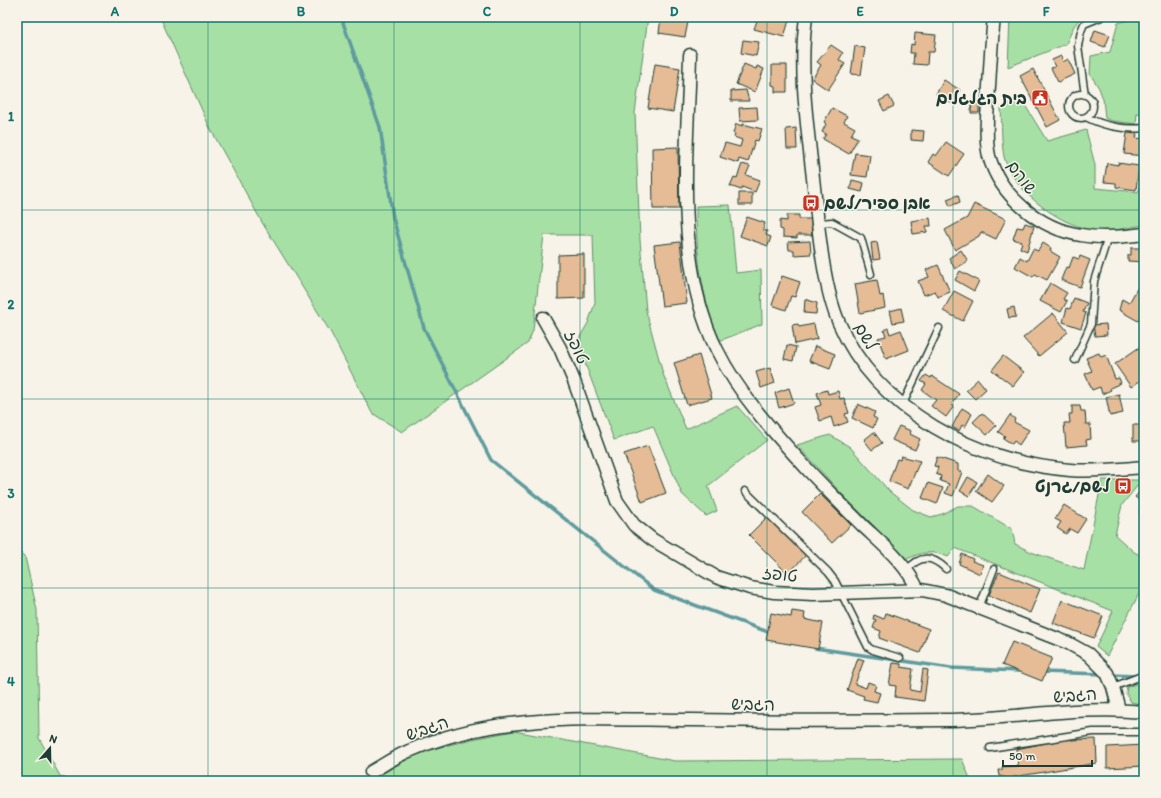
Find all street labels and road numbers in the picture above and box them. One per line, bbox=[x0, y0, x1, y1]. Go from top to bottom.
street label: שוהם bbox=[1003, 156, 1041, 198]
street label: לשם bbox=[850, 319, 883, 354]
street label: טופז bbox=[560, 327, 594, 367]
street label: טופז bbox=[761, 562, 799, 586]
street label: הגביש bbox=[1052, 683, 1098, 707]
street label: הגביש bbox=[731, 694, 775, 714]
street label: הגביש bbox=[403, 711, 451, 745]

